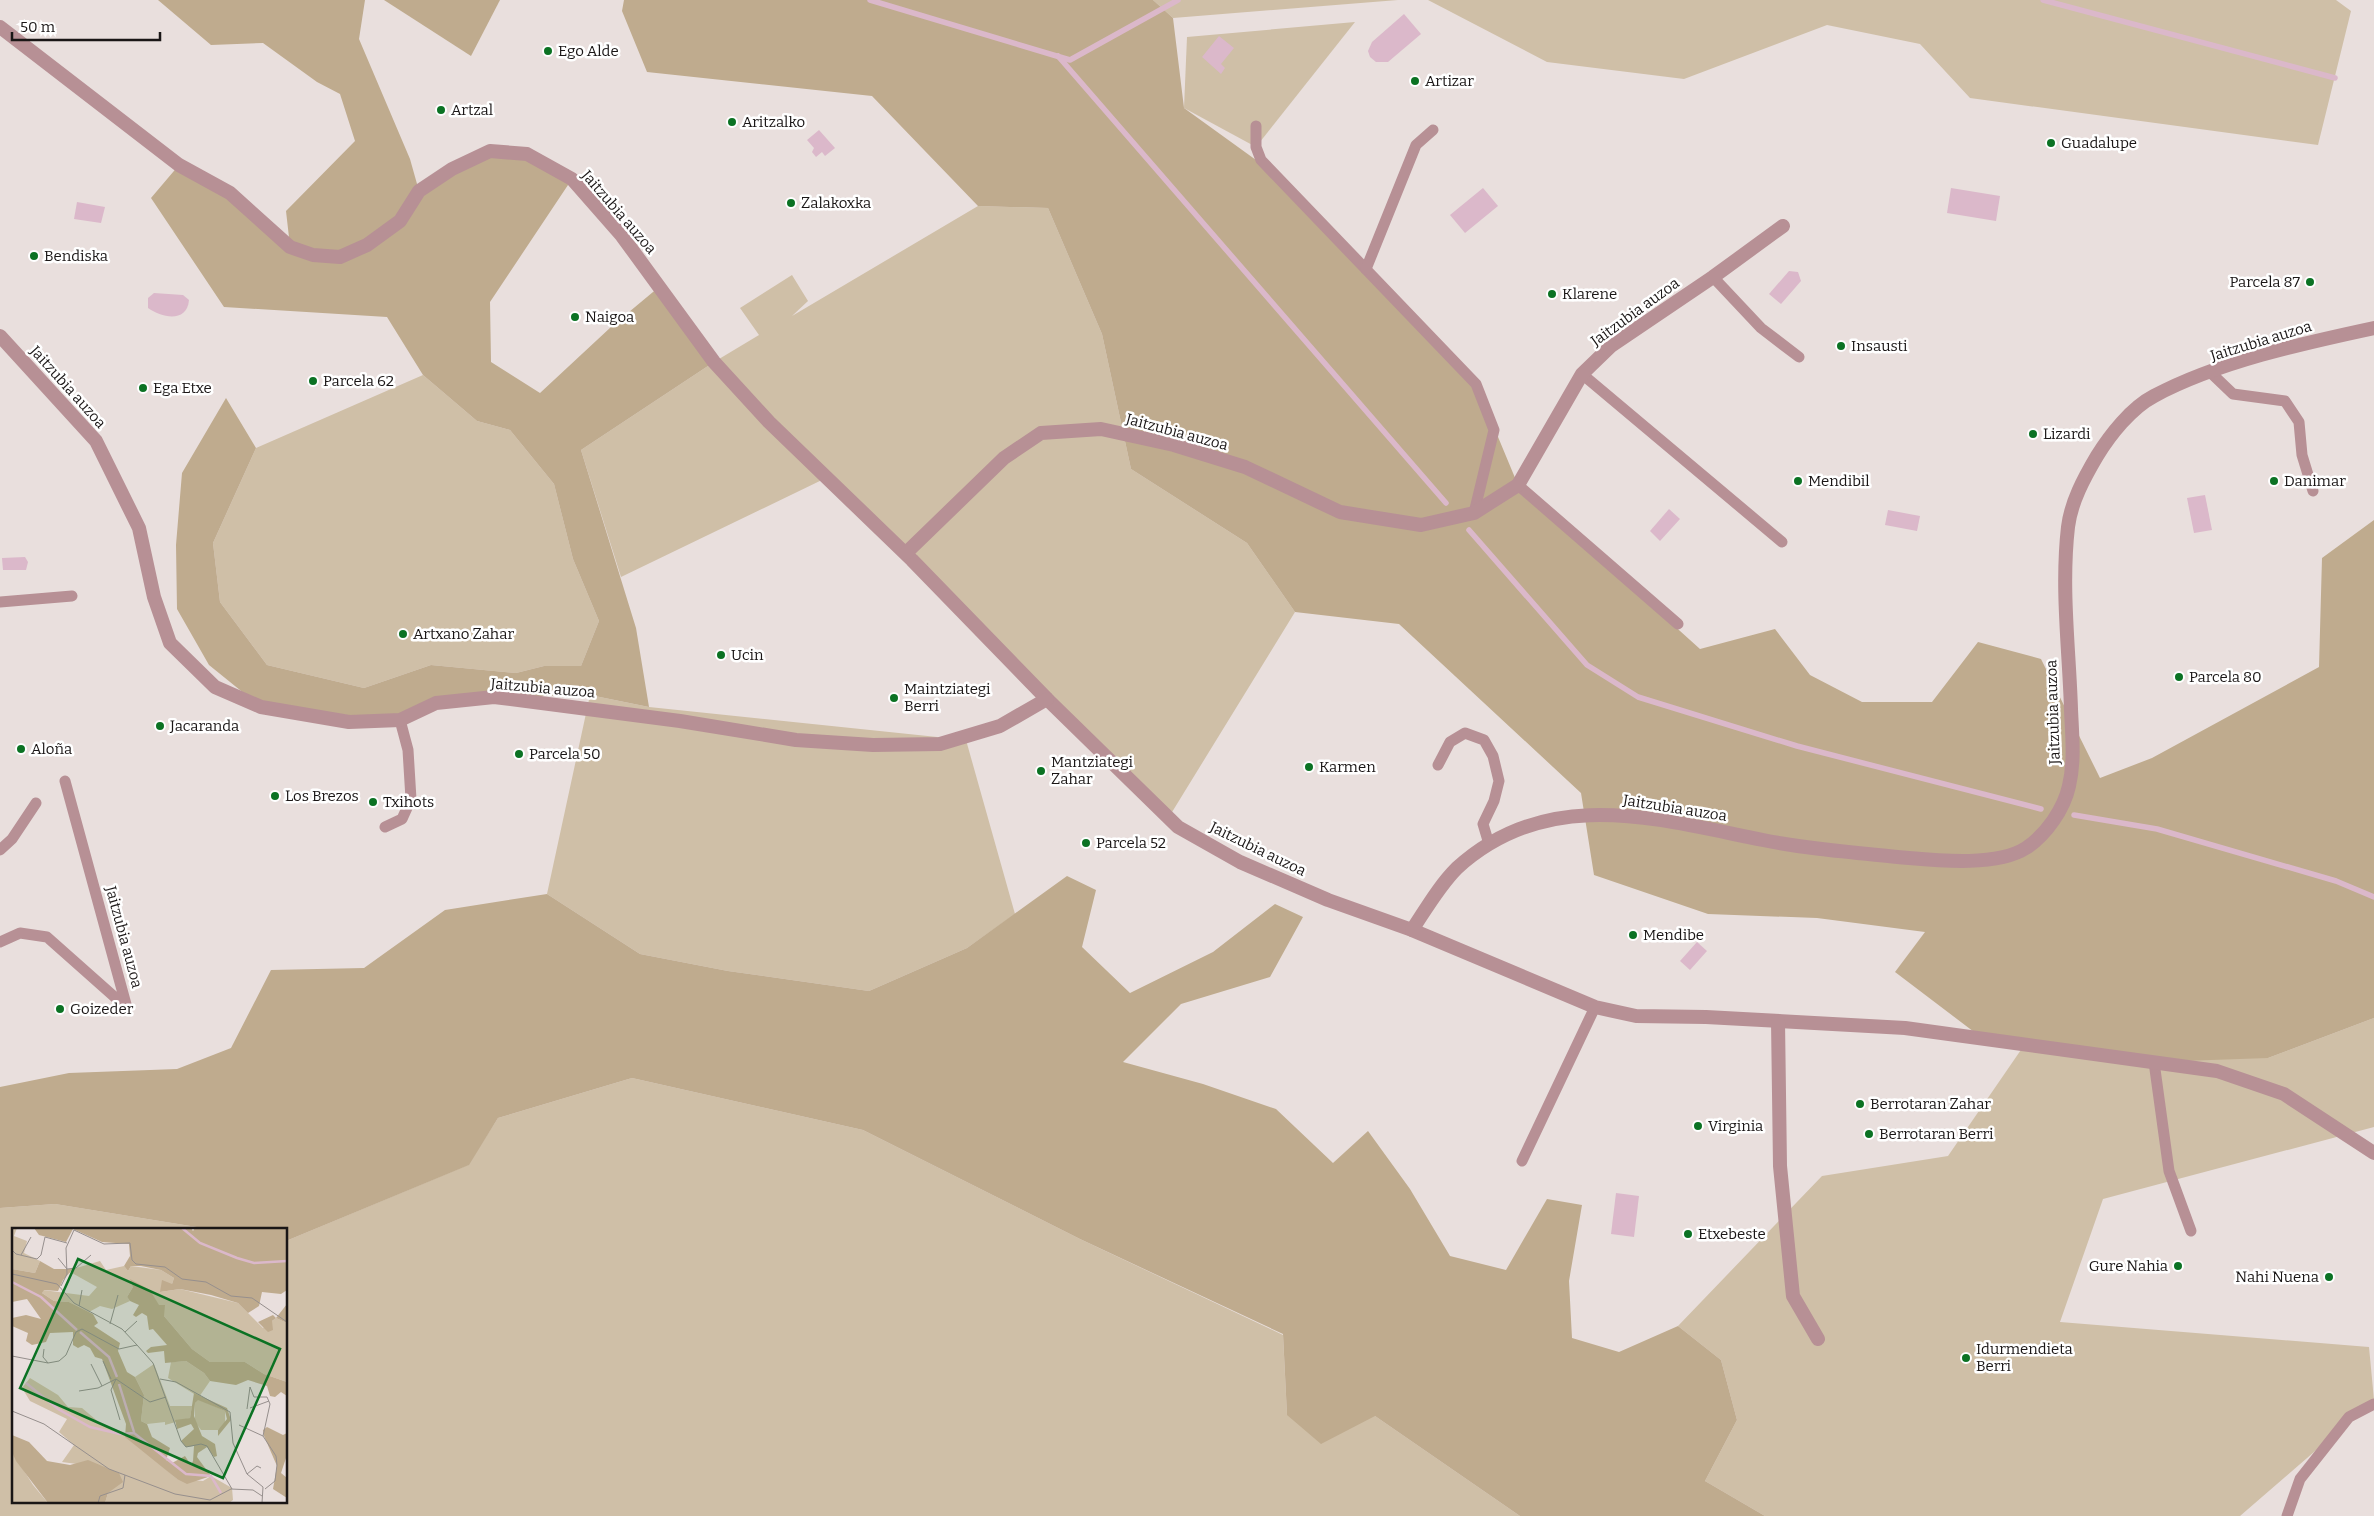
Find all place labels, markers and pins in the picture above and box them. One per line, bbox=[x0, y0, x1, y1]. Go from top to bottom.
place label: Ego Alde bbox=[558, 42, 619, 60]
marker: Ego Alde bbox=[542, 45, 554, 57]
place label: Artizar bbox=[1425, 72, 1474, 90]
marker: Artizar bbox=[1409, 75, 1421, 87]
place label: Artzal bbox=[451, 101, 493, 119]
marker: Artzal bbox=[435, 104, 447, 116]
place label: Aritzalko bbox=[742, 113, 805, 131]
marker: Aritzalko bbox=[726, 116, 738, 128]
place label: Guadalupe bbox=[2061, 134, 2137, 152]
marker: Guadalupe bbox=[2045, 137, 2057, 149]
place label: Zalakoxka bbox=[801, 194, 871, 212]
marker: Zalakoxka bbox=[785, 197, 797, 209]
place label: Bendiska bbox=[44, 247, 108, 265]
marker: Bendiska bbox=[28, 250, 40, 262]
place label: Parcela 87 bbox=[2229, 273, 2300, 291]
marker: Parcela 87 bbox=[2304, 276, 2316, 288]
place label: Klarene bbox=[1562, 285, 1617, 303]
marker: Klarene bbox=[1546, 288, 1558, 300]
place label: Naigoa bbox=[585, 308, 634, 326]
marker: Naigoa bbox=[569, 311, 581, 323]
place label: Insausti bbox=[1851, 337, 1908, 355]
marker: Insausti bbox=[1835, 340, 1847, 352]
place label: Parcela 62 bbox=[323, 372, 394, 390]
marker: Parcela 62 bbox=[307, 375, 319, 387]
place label: Ega Etxe bbox=[153, 379, 212, 397]
marker: Ega Etxe bbox=[137, 382, 149, 394]
place label: Lizardi bbox=[2043, 425, 2091, 443]
marker: Lizardi bbox=[2027, 428, 2039, 440]
place label: Mendibil bbox=[1808, 472, 1870, 490]
place label: Danimar bbox=[2284, 472, 2346, 490]
marker: Mendibil bbox=[1792, 475, 1804, 487]
marker: Danimar bbox=[2268, 475, 2280, 487]
place label: Artxano Zahar bbox=[413, 625, 514, 643]
marker: Artxano Zahar bbox=[397, 628, 409, 640]
place label: Ucin bbox=[731, 646, 764, 664]
marker: Ucin bbox=[715, 649, 727, 661]
place label: Parcela 80 bbox=[2189, 668, 2262, 686]
marker: Parcela 80 bbox=[2173, 671, 2185, 683]
place label: Maintziategi Berri bbox=[904, 680, 991, 715]
marker: Maintziategi Berri bbox=[888, 692, 900, 704]
place label: Jacaranda bbox=[169, 717, 239, 735]
marker: Jacaranda bbox=[154, 720, 166, 732]
place label: Aloña bbox=[31, 740, 72, 758]
marker: Aloña bbox=[15, 743, 27, 755]
place label: Parcela 50 bbox=[529, 745, 601, 763]
marker: Parcela 50 bbox=[513, 748, 525, 760]
place label: Mantziategi Zahar bbox=[1051, 753, 1134, 788]
place label: Karmen bbox=[1319, 758, 1376, 776]
marker: Karmen bbox=[1303, 761, 1315, 773]
marker: Mantziategi Zahar bbox=[1035, 765, 1047, 777]
place label: Los Brezos bbox=[285, 787, 359, 805]
marker: Los Brezos bbox=[269, 790, 281, 802]
place label: Txihots bbox=[383, 793, 434, 811]
marker: Txihots bbox=[367, 796, 379, 808]
place label: Parcela 52 bbox=[1096, 834, 1166, 852]
marker: Parcela 52 bbox=[1080, 837, 1092, 849]
place label: Mendibe bbox=[1643, 926, 1704, 944]
marker: Mendibe bbox=[1627, 929, 1639, 941]
place label: Goizeder bbox=[70, 1000, 134, 1018]
marker: Goizeder bbox=[54, 1003, 66, 1015]
place label: Berrotaran Zahar bbox=[1870, 1095, 1991, 1113]
marker: Berrotaran Zahar bbox=[1854, 1098, 1866, 1110]
place label: Virginia bbox=[1708, 1117, 1763, 1135]
marker: Virginia bbox=[1692, 1120, 1704, 1132]
place label: Berrotaran Berri bbox=[1879, 1125, 1994, 1143]
marker: Berrotaran Berri bbox=[1863, 1128, 1875, 1140]
place label: Etxebeste bbox=[1698, 1225, 1766, 1243]
marker: Etxebeste bbox=[1682, 1228, 1694, 1240]
place label: Gure Nahia bbox=[2089, 1257, 2168, 1275]
marker: Gure Nahia bbox=[2172, 1260, 2184, 1272]
place label: Nahi Nuena bbox=[2235, 1268, 2319, 1286]
marker: Nahi Nuena bbox=[2323, 1271, 2335, 1283]
place label: Idurmendieta Berri bbox=[1976, 1340, 2073, 1375]
marker: Idurmendieta Berri bbox=[1960, 1352, 1972, 1364]

